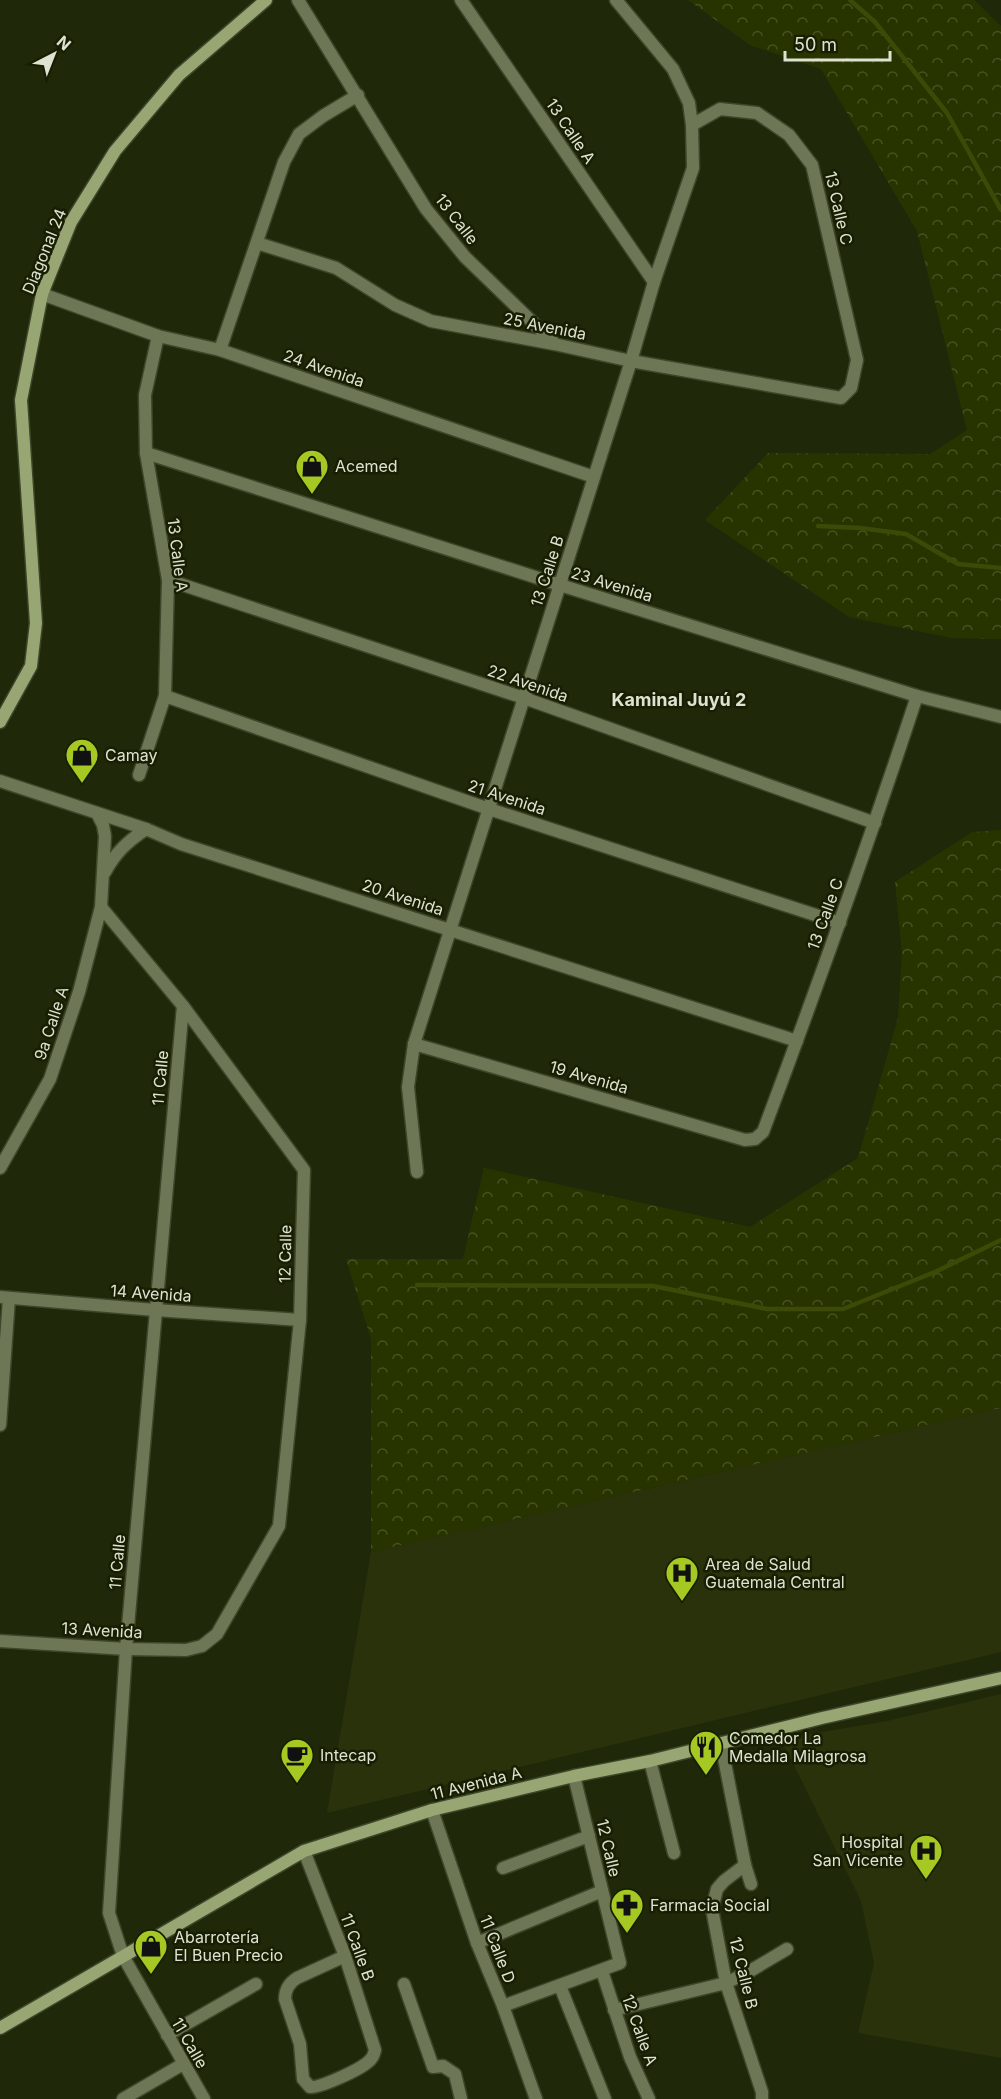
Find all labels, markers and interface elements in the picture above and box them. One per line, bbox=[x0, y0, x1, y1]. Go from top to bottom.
north arrow bbox=[24, 24, 84, 84]
scale bar bbox=[785, 24, 890, 62]
text: N bbox=[53, 31, 75, 54]
text: 50 m bbox=[794, 34, 837, 55]
street label: 13 Calle A bbox=[542, 95, 600, 167]
street label: 13 Calle C bbox=[821, 169, 857, 247]
street label: 13 Calle bbox=[431, 190, 483, 248]
street label: Diagonal 24 bbox=[18, 205, 70, 297]
street label: 25 Avenida bbox=[502, 308, 588, 344]
street label: 24 Avenida bbox=[281, 345, 367, 391]
shop icon: Acemed bbox=[294, 448, 330, 495]
place label: Acemed bbox=[335, 456, 398, 476]
street label: 13 Calle A bbox=[164, 517, 192, 593]
street label: 13 Calle B bbox=[526, 533, 568, 609]
street label: 23 Avenida bbox=[569, 562, 655, 606]
street label: 22 Avenida bbox=[485, 660, 571, 706]
district label: Kaminal Juyú 2 bbox=[612, 689, 746, 710]
shop icon: Camay bbox=[64, 737, 100, 784]
place label: Camay bbox=[105, 745, 157, 765]
street label: 21 Avenida bbox=[465, 775, 549, 819]
street label: 20 Avenida bbox=[360, 874, 446, 920]
street label: 13 Calle C bbox=[803, 875, 847, 953]
street label: 9a Calle A bbox=[30, 983, 72, 1063]
street label: 11 Calle bbox=[148, 1050, 172, 1106]
street label: 19 Avenida bbox=[547, 1056, 631, 1098]
street label: 12 Calle bbox=[274, 1225, 296, 1283]
street label: 14 Avenida bbox=[110, 1280, 192, 1306]
street label: 11 Calle bbox=[105, 1534, 129, 1590]
place label: Area de Salud Guatemala Central bbox=[705, 1554, 845, 1592]
hospital icon: Area de Salud Guatemala Central bbox=[664, 1555, 700, 1602]
street label: 13 Avenida bbox=[61, 1618, 143, 1642]
place label: Comedor La Medalla Milagrosa bbox=[729, 1728, 867, 1766]
restaurant icon: Comedor La Medalla Milagrosa bbox=[688, 1729, 724, 1776]
cafe icon: Intecap bbox=[279, 1737, 315, 1784]
place label: Intecap bbox=[320, 1745, 376, 1765]
street label: 11 Avenida A bbox=[428, 1762, 524, 1804]
street label: 12 Calle bbox=[593, 1817, 625, 1879]
place label: Hospital San Vicente bbox=[813, 1832, 903, 1870]
hospital icon: Hospital San Vicente bbox=[908, 1833, 944, 1880]
pharmacy icon: Farmacia Social bbox=[609, 1887, 645, 1934]
place label: Farmacia Social bbox=[650, 1895, 770, 1915]
street label: 11 Calle B bbox=[337, 1911, 379, 1983]
street label: 11 Calle D bbox=[476, 1912, 520, 1986]
place label: Abarrotería El Buen Precio bbox=[174, 1927, 283, 1965]
shop icon: Abarrotería El Buen Precio bbox=[133, 1928, 169, 1975]
street label: 12 Calle B bbox=[725, 1935, 763, 2011]
street label: 12 Calle A bbox=[618, 1992, 662, 2068]
street label: 11 Calle bbox=[168, 2014, 212, 2072]

